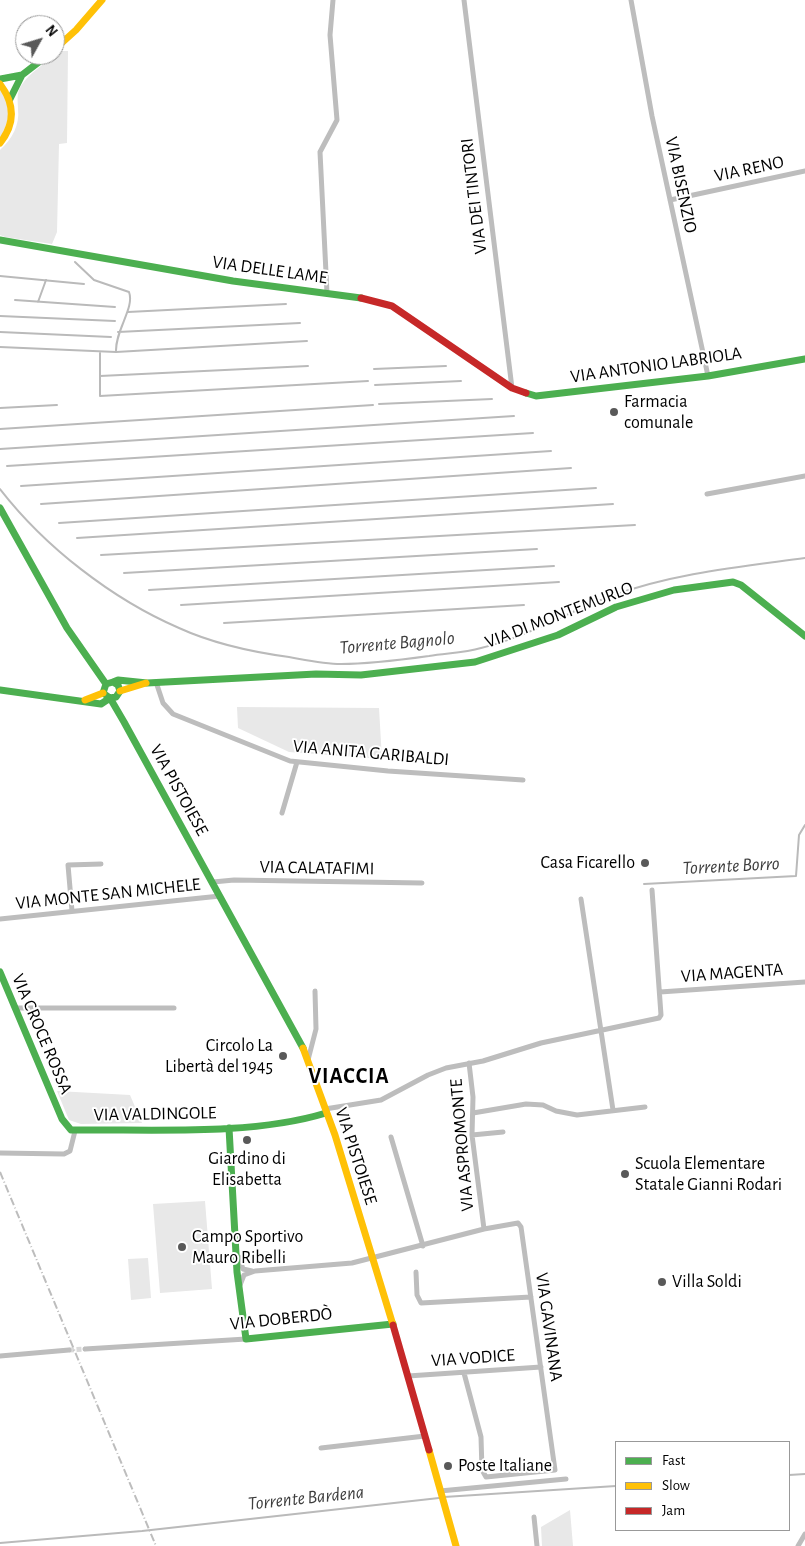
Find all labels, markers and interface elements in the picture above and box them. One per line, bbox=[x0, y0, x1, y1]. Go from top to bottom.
north arrow bbox=[15, 15, 65, 65]
text: N bbox=[42, 23, 59, 39]
street label: VIA BISENZIO bbox=[660, 135, 702, 235]
street label: VIA DEI TINTORI bbox=[456, 137, 492, 255]
street label: VIA RENO bbox=[712, 151, 786, 187]
street label: VIA DELLE LAME bbox=[211, 251, 329, 289]
street label: VIA ANTONIO LABRIOLA bbox=[569, 342, 743, 388]
place label: Farmacia comunale bbox=[624, 391, 693, 434]
marker: Farmacia comunale bbox=[608, 406, 620, 418]
street label: VIA DI MONTEMURLO bbox=[482, 577, 636, 653]
water label: Torrente Bagnolo bbox=[339, 627, 455, 659]
street label: VIA ANITA GARIBALDI bbox=[292, 735, 450, 771]
street label: VIA PISTOIESE bbox=[145, 741, 213, 839]
place label: Casa Ficarello bbox=[541, 852, 635, 874]
water label: Torrente Borro bbox=[682, 852, 780, 880]
street label: VIA CALATAFIMI bbox=[259, 856, 375, 880]
marker: Casa Ficarello bbox=[639, 857, 651, 869]
street label: VIA MONTE SAN MICHELE bbox=[14, 874, 202, 914]
street label: VIA MAGENTA bbox=[680, 959, 784, 987]
street label: VIA CROCE ROSSA bbox=[7, 971, 77, 1097]
place label: Circolo La Libertà del 1945 bbox=[165, 1035, 273, 1078]
marker: Circolo La Libertà del 1945 bbox=[277, 1050, 289, 1062]
district label: VIACCIA bbox=[307, 1063, 391, 1089]
street label: VIA ASPROMONTE bbox=[445, 1078, 479, 1212]
street label: VIA VALDINGOLE bbox=[93, 1102, 217, 1126]
street label: VIA PISTOIESE bbox=[330, 1105, 382, 1207]
marker: Giardino di Elisabetta bbox=[241, 1134, 253, 1146]
place label: Giardino di Elisabetta bbox=[208, 1148, 286, 1190]
place label: Scuola Elementare Statale Gianni Rodari bbox=[635, 1153, 782, 1196]
marker: Scuola Elementare Statale Gianni Rodari bbox=[619, 1168, 631, 1180]
place label: Campo Sportivo Mauro Ribelli bbox=[192, 1226, 303, 1268]
marker: Campo Sportivo Mauro Ribelli bbox=[176, 1241, 188, 1253]
street label: VIA GAVINANA bbox=[531, 1271, 567, 1383]
place label: Villa Soldi bbox=[672, 1271, 742, 1293]
marker: Villa Soldi bbox=[656, 1276, 668, 1288]
street label: VIA DOBERDÒ bbox=[229, 1303, 333, 1335]
street label: VIA VODICE bbox=[430, 1344, 516, 1372]
legend bbox=[615, 1441, 790, 1531]
text: Fast bbox=[662, 1453, 685, 1468]
place label: Poste Italiane bbox=[458, 1455, 552, 1477]
marker: Poste Italiane bbox=[442, 1460, 454, 1472]
text: Slow bbox=[662, 1478, 690, 1493]
water label: Torrente Bardena bbox=[247, 1481, 365, 1515]
text: Jam bbox=[662, 1503, 685, 1518]

